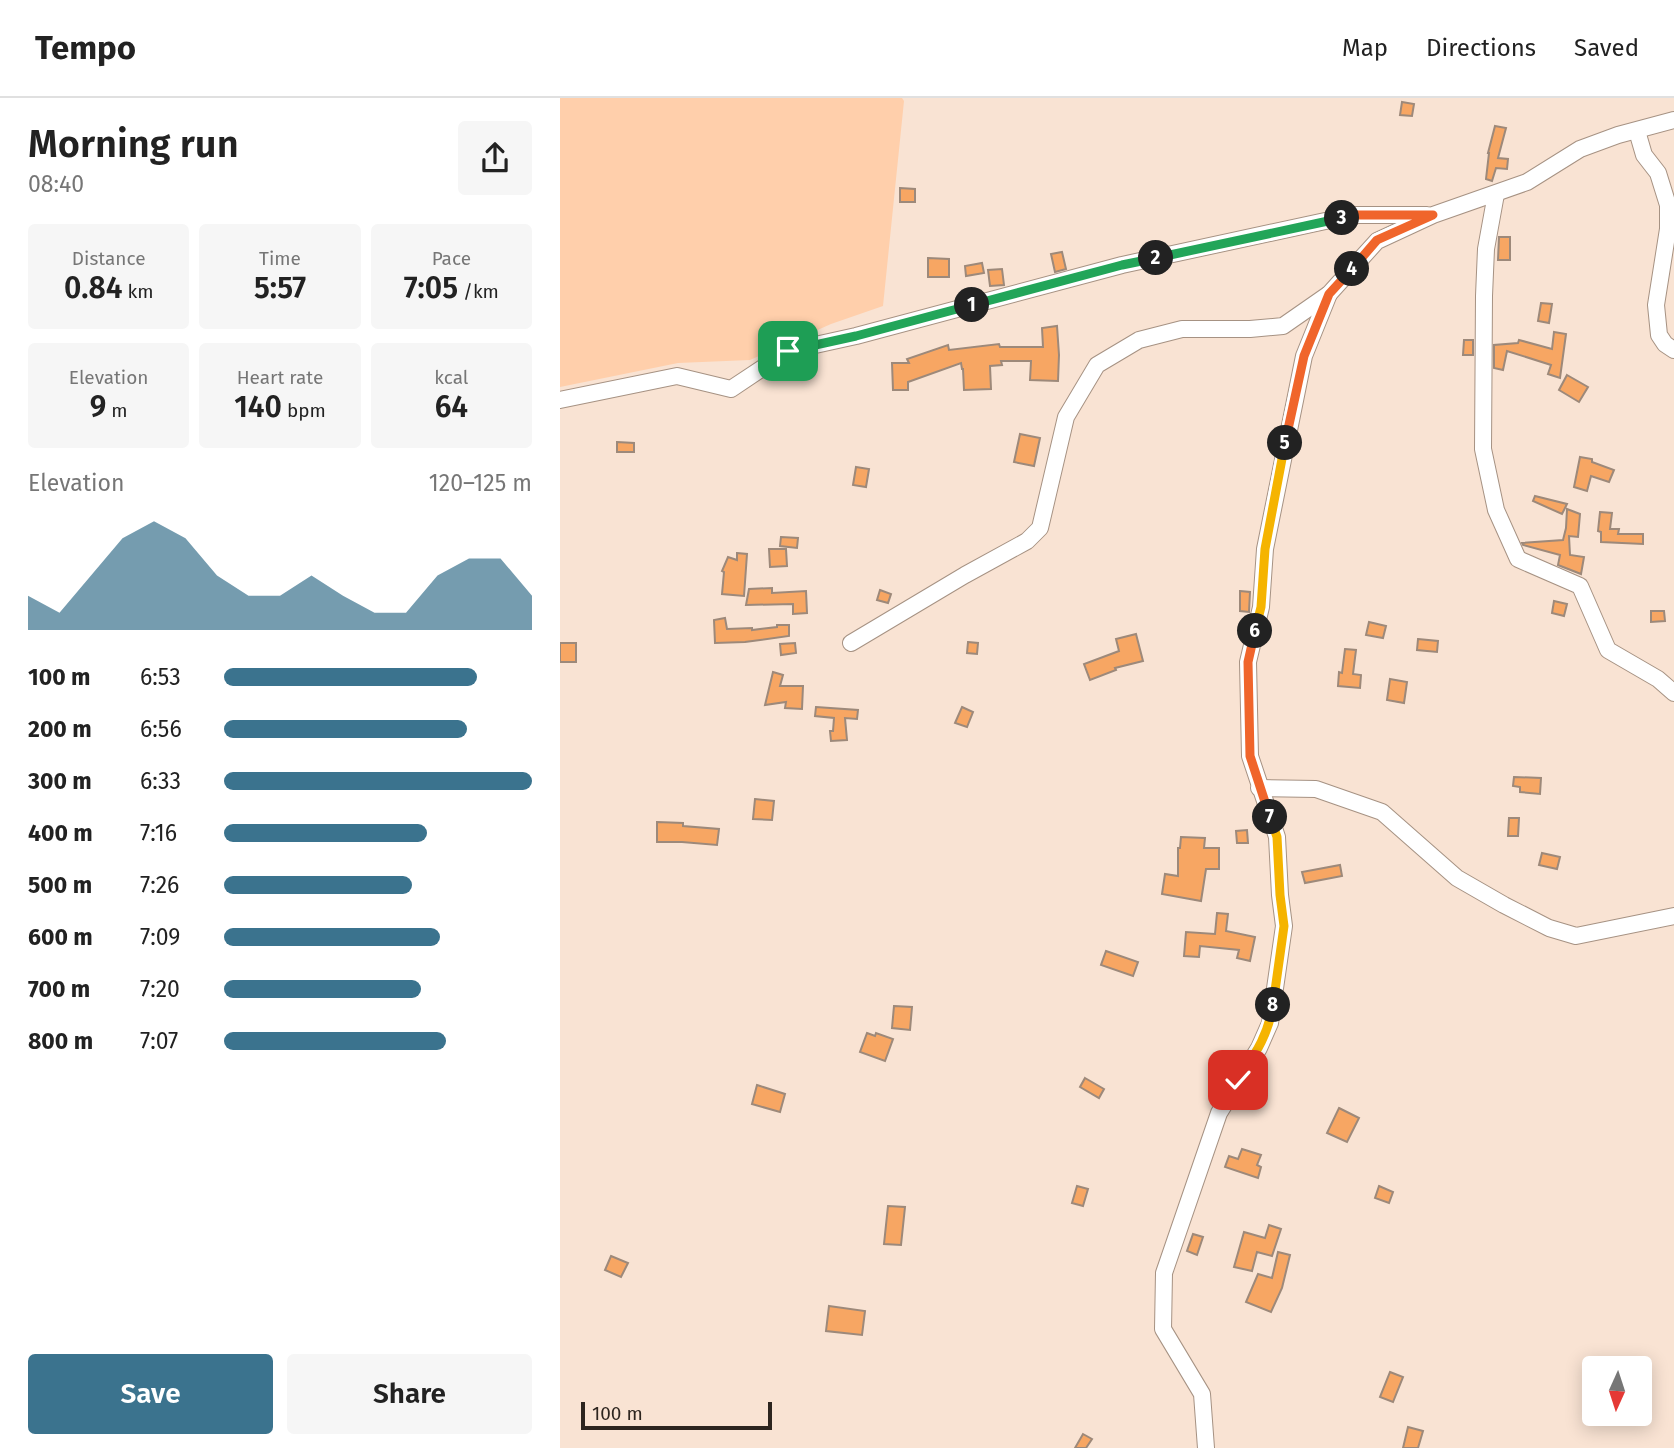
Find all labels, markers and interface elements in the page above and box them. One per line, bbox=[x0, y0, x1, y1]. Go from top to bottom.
text: Tempo bbox=[35, 28, 136, 68]
text: Map bbox=[1342, 34, 1388, 62]
text: Directions bbox=[1426, 34, 1536, 62]
text: Saved bbox=[1574, 34, 1639, 62]
text: Morning run bbox=[28, 121, 239, 167]
button: share bbox=[458, 121, 532, 195]
text: 08:40 bbox=[28, 170, 84, 198]
pin: 3 bbox=[1324, 200, 1360, 236]
text: 3 bbox=[1337, 206, 1346, 229]
pin: 2 bbox=[1138, 240, 1174, 276]
text: 2 bbox=[1151, 246, 1160, 269]
text: Distance bbox=[72, 247, 146, 270]
text: Time bbox=[259, 247, 301, 270]
text: Pace bbox=[432, 247, 471, 270]
pin: 4 bbox=[1334, 252, 1370, 286]
text: 4 bbox=[1346, 257, 1357, 280]
text: 0.84 bbox=[64, 270, 122, 306]
text: 5:57 bbox=[254, 270, 306, 306]
text: 7:05 bbox=[404, 270, 458, 306]
text: km bbox=[122, 280, 153, 303]
text: /km bbox=[458, 280, 499, 303]
pin: 1 bbox=[954, 288, 990, 322]
text: 1 bbox=[967, 293, 976, 316]
pin bbox=[758, 321, 818, 381]
icon: arrive bbox=[769, 332, 807, 370]
text: Elevation bbox=[69, 366, 148, 389]
text: Heart rate bbox=[237, 366, 323, 389]
text: kcal bbox=[434, 366, 468, 389]
text: 9 bbox=[90, 389, 106, 425]
text: 140 bbox=[234, 389, 282, 425]
text: 64 bbox=[435, 389, 468, 425]
text: m bbox=[106, 399, 128, 422]
text: bpm bbox=[282, 399, 326, 422]
pin: 5 bbox=[1268, 426, 1302, 460]
text: 5 bbox=[1279, 431, 1290, 454]
text: Elevation bbox=[28, 469, 124, 497]
text: 120–125 m bbox=[429, 469, 532, 497]
pin: 6 bbox=[1238, 614, 1272, 648]
text: 6 bbox=[1249, 619, 1260, 642]
text: 100 m bbox=[28, 663, 90, 691]
text: 6:53 bbox=[140, 663, 181, 691]
text: 200 m bbox=[28, 715, 92, 743]
text: 6:56 bbox=[140, 715, 182, 743]
text: 300 m bbox=[28, 767, 92, 795]
text: 6:33 bbox=[140, 767, 181, 795]
pin: 7 bbox=[1252, 800, 1288, 834]
text: 7 bbox=[1265, 805, 1274, 828]
text: 400 m bbox=[28, 819, 93, 847]
text: 7:16 bbox=[140, 819, 177, 847]
text: 500 m bbox=[28, 871, 92, 899]
text: 7:26 bbox=[140, 871, 179, 899]
text: 600 m bbox=[28, 923, 93, 951]
text: 7:09 bbox=[140, 923, 180, 951]
text: 700 m bbox=[28, 975, 90, 1003]
text: 7:20 bbox=[140, 975, 180, 1003]
pin: 8 bbox=[1256, 988, 1290, 1023]
text: 8 bbox=[1267, 993, 1278, 1016]
text: 800 m bbox=[28, 1027, 93, 1055]
text: 7:07 bbox=[140, 1027, 178, 1055]
pin bbox=[1208, 1050, 1268, 1110]
icon: check bbox=[1219, 1061, 1257, 1099]
button: Save bbox=[28, 1354, 273, 1434]
button: Share bbox=[287, 1354, 532, 1434]
north arrow bbox=[1582, 1356, 1652, 1426]
map controls bbox=[1582, 1356, 1652, 1426]
scale bar bbox=[581, 1399, 772, 1431]
text: 100 m bbox=[592, 1402, 643, 1425]

